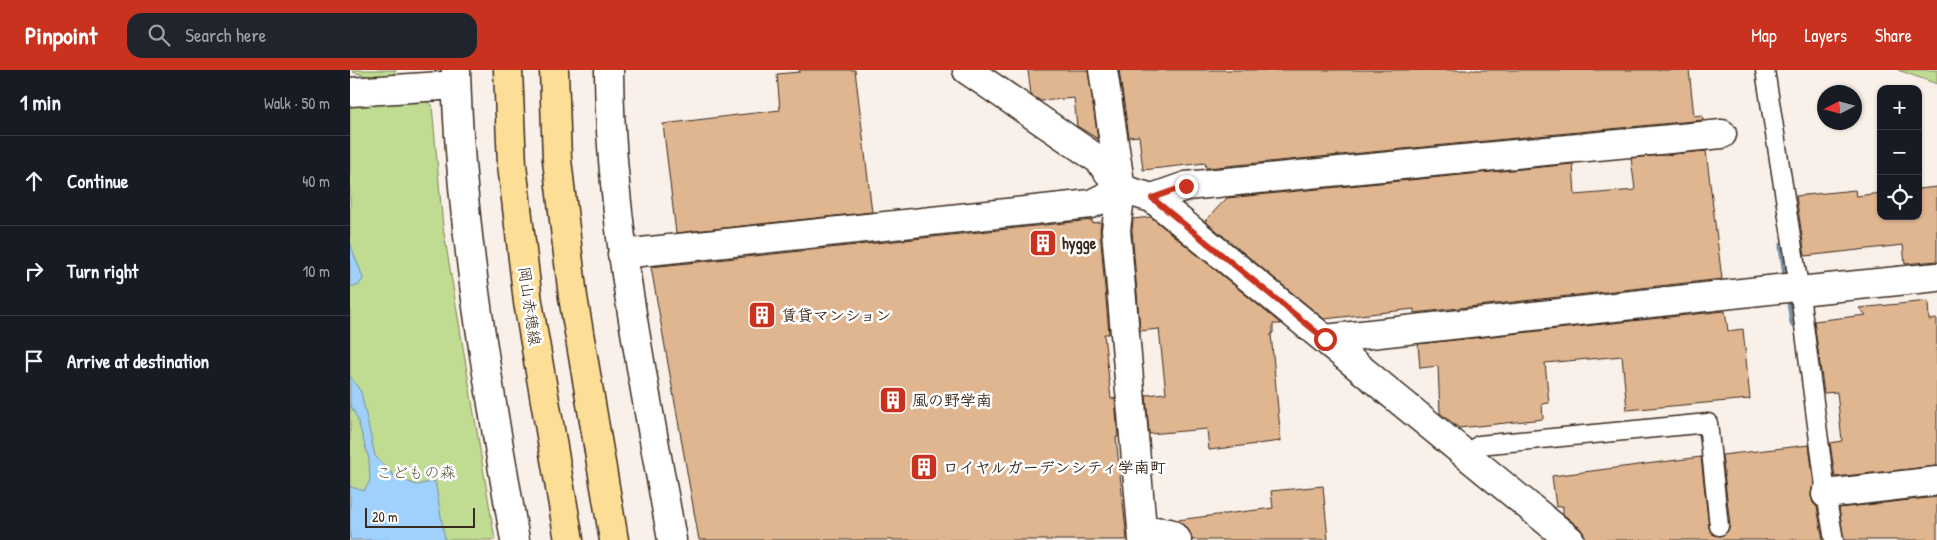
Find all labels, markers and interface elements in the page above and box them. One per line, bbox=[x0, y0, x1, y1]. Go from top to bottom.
search box bbox=[127, 13, 477, 58]
text: Pinpoint bbox=[25, 19, 97, 51]
icon: search bbox=[145, 21, 173, 49]
text: Search here bbox=[185, 22, 266, 48]
text: Map bbox=[1751, 23, 1777, 48]
text: Layers bbox=[1805, 23, 1847, 48]
text: Share bbox=[1875, 23, 1912, 48]
north arrow bbox=[1817, 85, 1862, 130]
map controls bbox=[1877, 85, 1922, 220]
button: + bbox=[1877, 85, 1922, 130]
text: 1 min bbox=[20, 88, 61, 117]
text: Walk · 50 m bbox=[264, 92, 330, 114]
button: − bbox=[1877, 130, 1922, 175]
icon: ahead bbox=[20, 167, 48, 195]
text: Continue bbox=[67, 168, 128, 194]
text: 40 m bbox=[302, 170, 330, 192]
route end bbox=[1175, 175, 1198, 198]
button: locate bbox=[1877, 175, 1922, 220]
building icon: hygge bbox=[1028, 228, 1058, 258]
place label: hygge bbox=[1062, 232, 1097, 255]
icon: right bbox=[20, 257, 48, 285]
text: Turn right bbox=[67, 258, 138, 284]
text: 10 m bbox=[302, 260, 330, 282]
street label: 岡山赤穂線 bbox=[514, 265, 546, 347]
building icon: 賃貸マンション bbox=[747, 300, 777, 330]
place label: 賃貸マンション bbox=[781, 304, 892, 326]
route start bbox=[1314, 328, 1337, 351]
icon: arrive bbox=[20, 347, 48, 375]
text: Arrive at destination bbox=[67, 348, 209, 374]
building icon: 風の野学南 bbox=[878, 385, 908, 415]
place label: 風の野学南 bbox=[912, 389, 992, 411]
building icon: ロイヤルガーデンシティ学南町 bbox=[909, 452, 939, 482]
place label: ロイヤルガーデンシティ学南町 bbox=[943, 456, 1166, 478]
park label: こどもの森 bbox=[376, 461, 456, 483]
scale bar bbox=[365, 505, 475, 528]
text: 20 m bbox=[372, 507, 398, 526]

